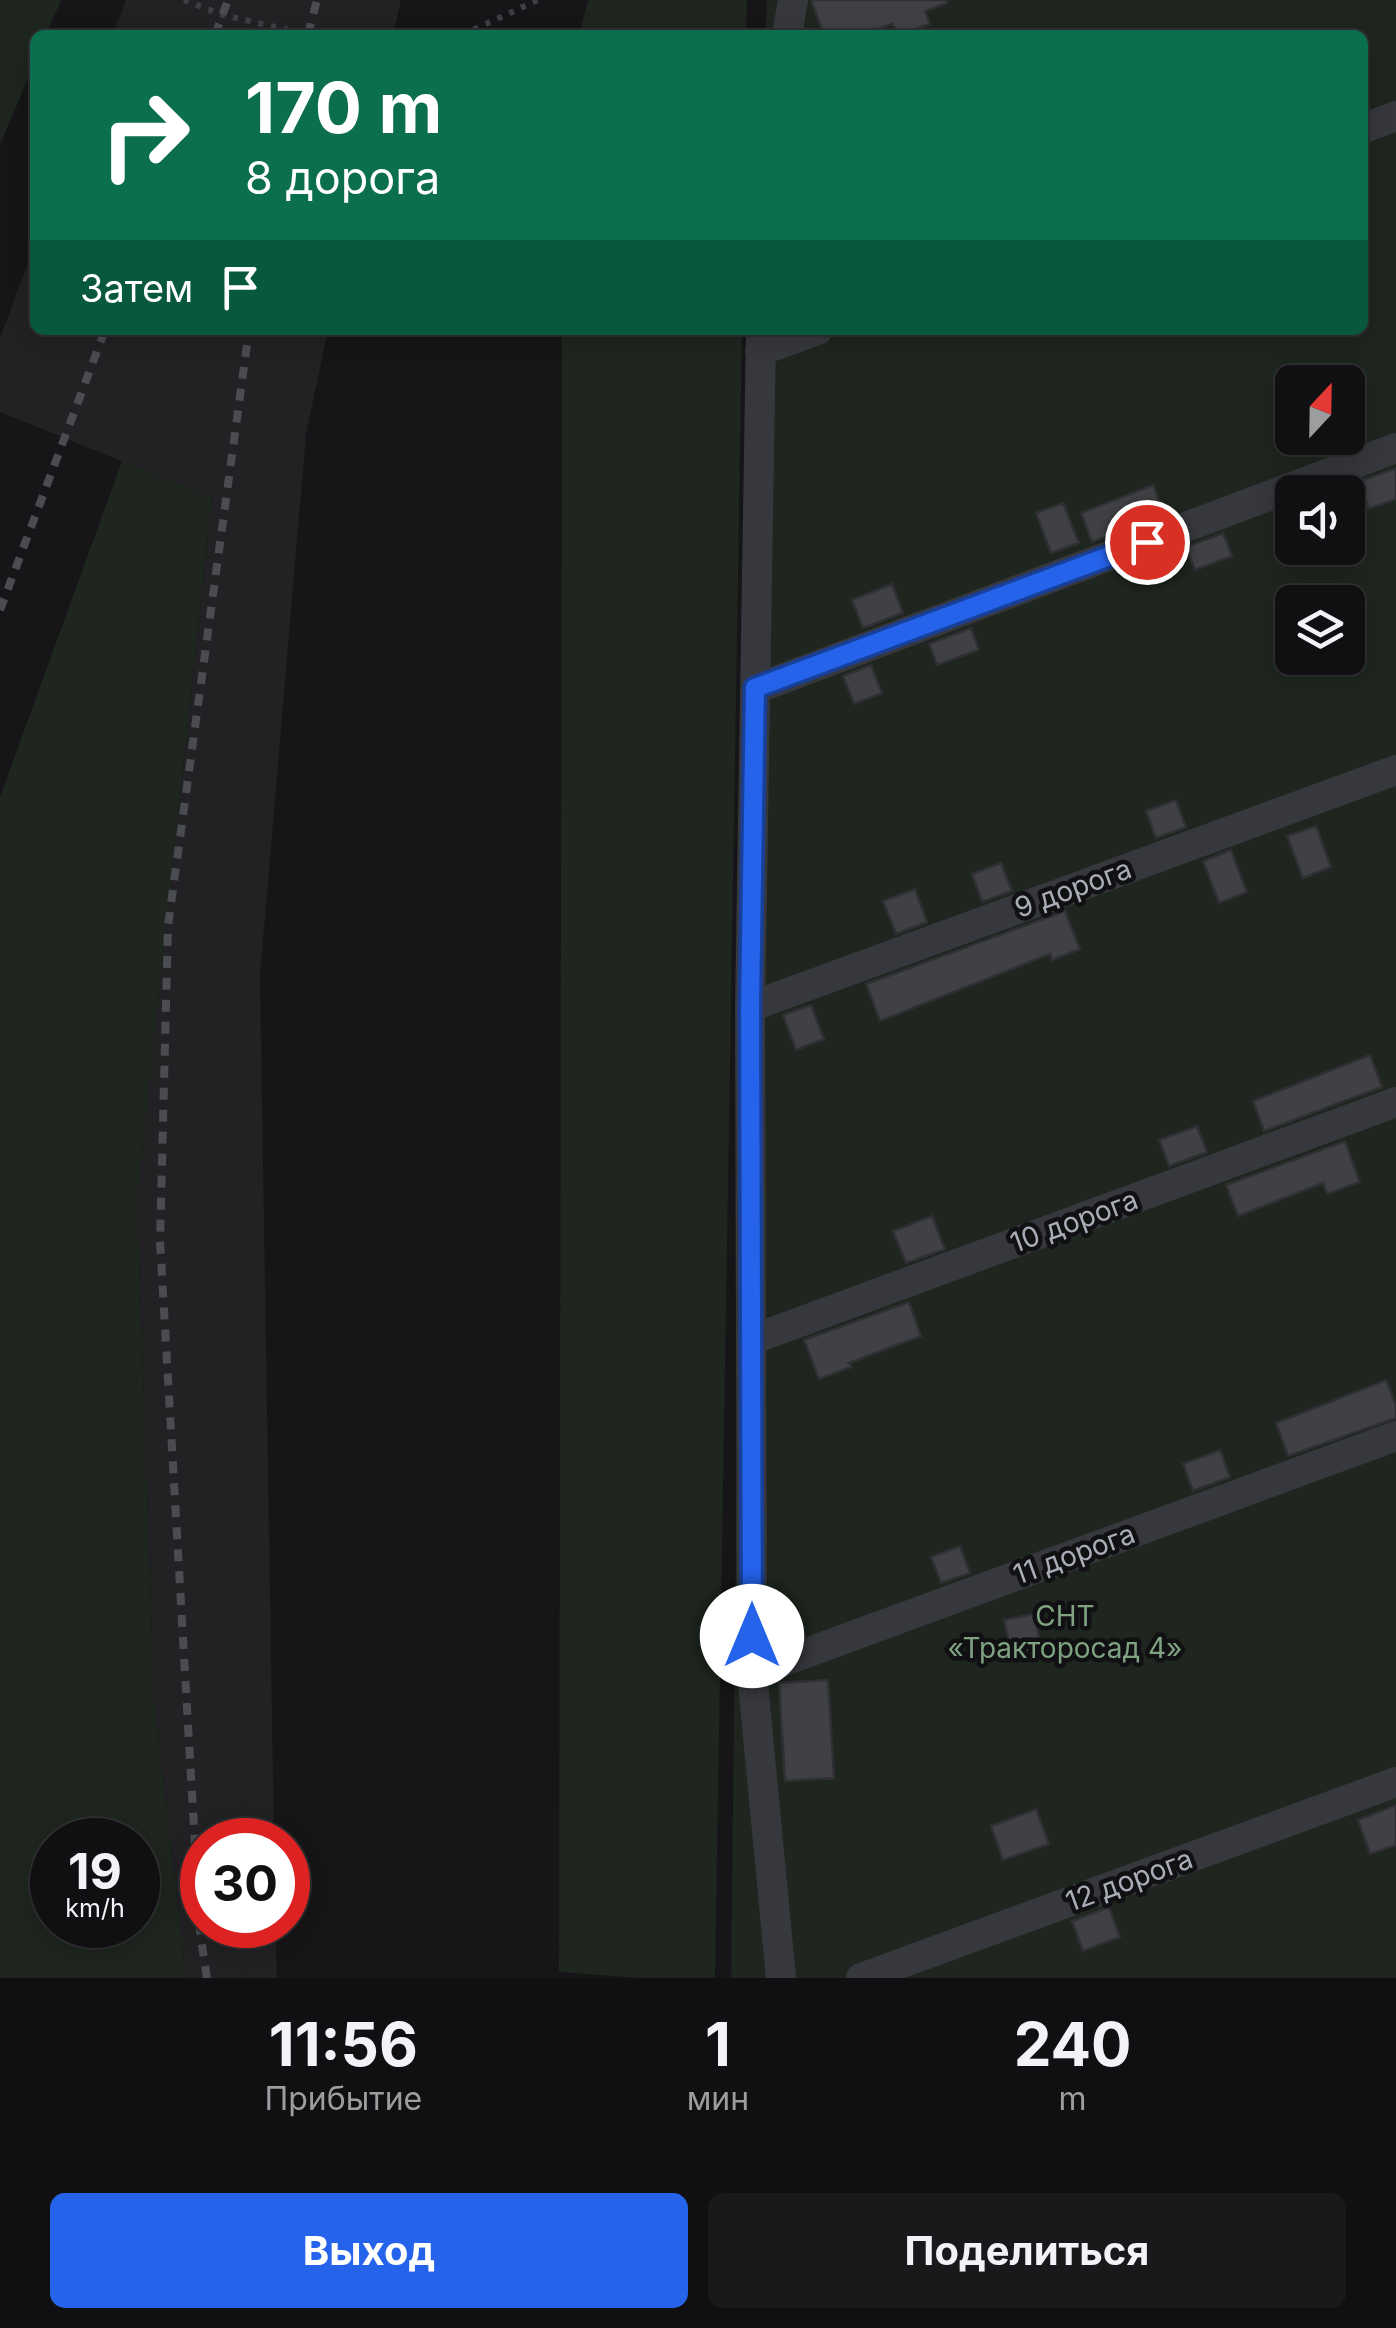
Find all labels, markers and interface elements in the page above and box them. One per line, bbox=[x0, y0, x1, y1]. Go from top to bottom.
text: 170 m bbox=[245, 65, 442, 150]
icon: right bbox=[80, 70, 210, 200]
text: 8 дорога bbox=[245, 150, 440, 205]
icon: arrive bbox=[213, 260, 268, 315]
text: Затем bbox=[80, 265, 193, 311]
north arrow bbox=[1275, 365, 1365, 455]
map controls bbox=[1275, 365, 1365, 675]
button: sound bbox=[1275, 475, 1365, 565]
pin bbox=[1105, 500, 1190, 585]
icon: arrive bbox=[1120, 515, 1175, 570]
button: layers bbox=[1275, 585, 1365, 675]
street label: 9 дорога bbox=[1010, 851, 1136, 925]
street label: 10 дорога bbox=[1006, 1182, 1142, 1260]
street label: 11 дорога bbox=[1009, 1516, 1139, 1592]
position arrow bbox=[700, 1584, 804, 1688]
park label: СНТ «Тракторосад 4» bbox=[948, 1599, 1182, 1665]
speed limit sign: 30 bbox=[180, 1818, 310, 1948]
text: 19 bbox=[68, 1841, 122, 1901]
street label: 12 дорога bbox=[1061, 1841, 1197, 1919]
text: km/h bbox=[65, 1893, 125, 1923]
text: 11:56 bbox=[269, 2008, 418, 2080]
text: 1 bbox=[705, 2008, 731, 2080]
text: 240 bbox=[1014, 2008, 1132, 2080]
text: Прибытие bbox=[264, 2079, 422, 2118]
text: мин bbox=[687, 2079, 749, 2118]
text: m bbox=[1059, 2079, 1087, 2118]
button: Выход bbox=[50, 2193, 688, 2308]
button: Поделиться bbox=[708, 2193, 1346, 2308]

